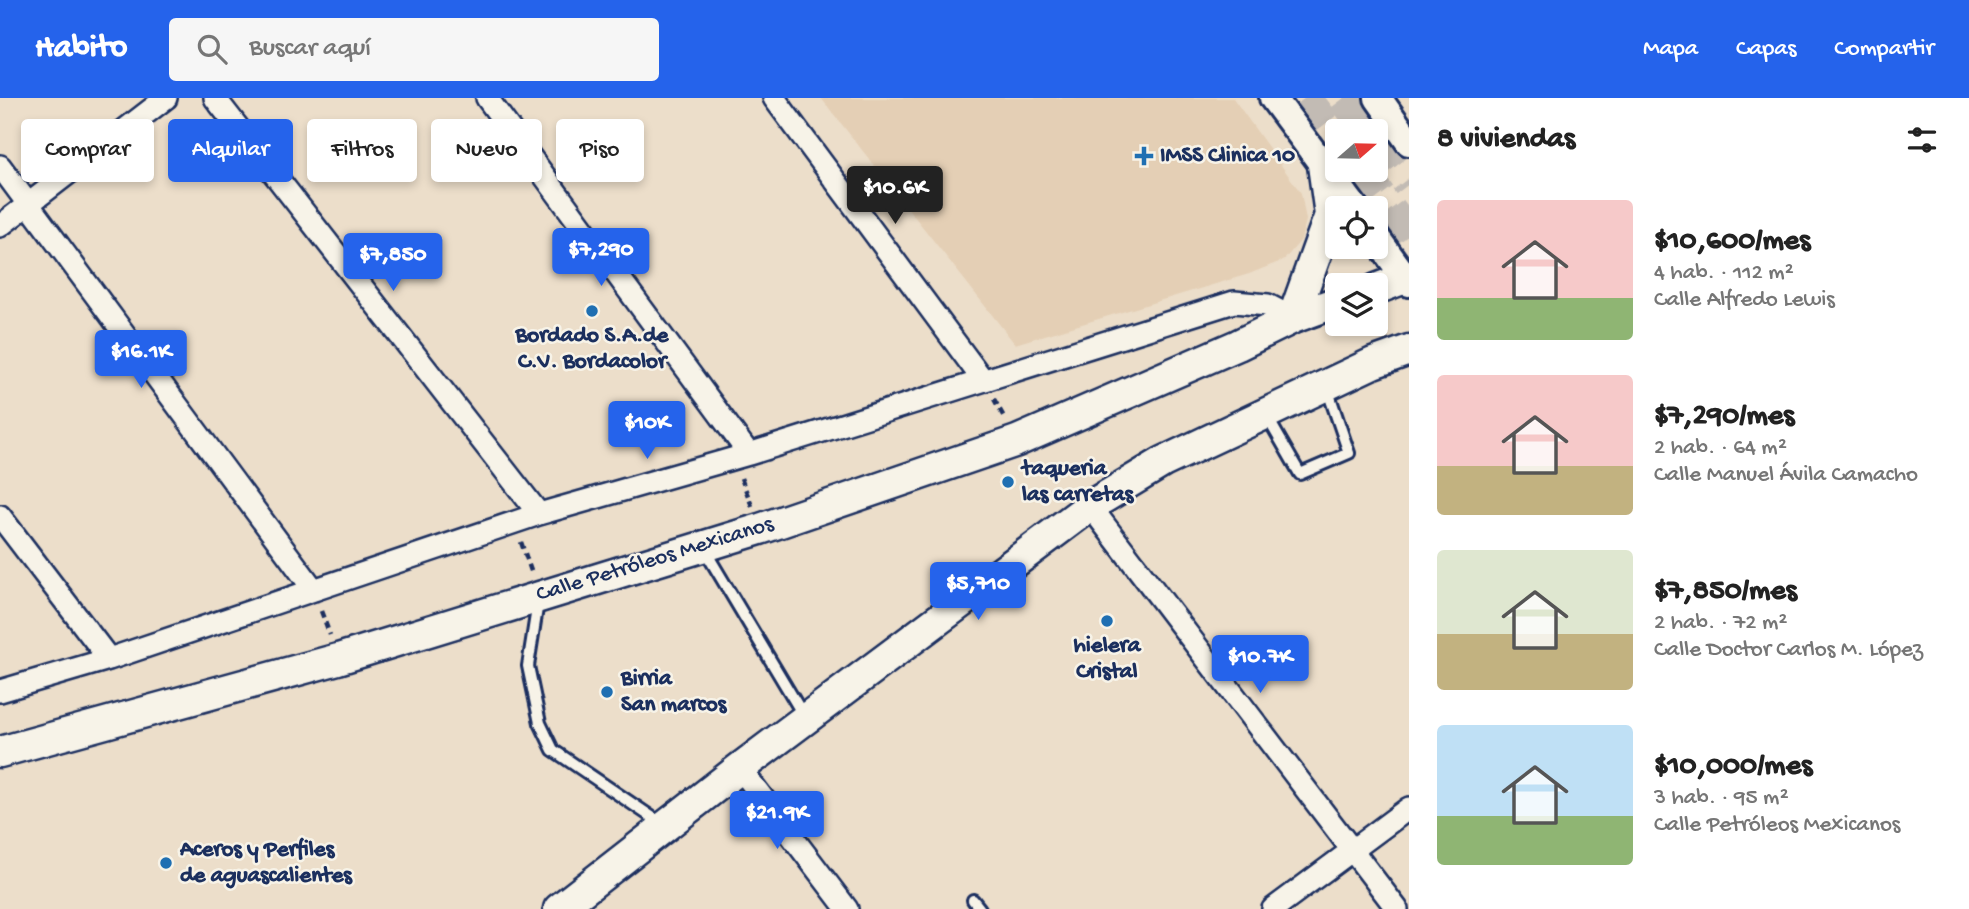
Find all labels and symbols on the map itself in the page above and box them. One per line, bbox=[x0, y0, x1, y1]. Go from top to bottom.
north arrow bbox=[1325, 119, 1388, 182]
place label: IMSS Clinica 10 bbox=[1160, 143, 1295, 170]
marker: IMSS Clinica 10 bbox=[1134, 146, 1154, 166]
pin: $10.6K bbox=[838, 166, 952, 226]
pin: $7,290 bbox=[544, 228, 658, 288]
pin: $7,850 bbox=[336, 234, 450, 293]
marker: Bordado S.A.de C.V. Bordacolor bbox=[584, 303, 600, 319]
place label: Bordado S.A.de C.V. Bordacolor bbox=[515, 323, 670, 376]
pin: $16.1K bbox=[84, 330, 198, 390]
pin: $10K bbox=[606, 402, 688, 461]
place label: taqueria las carretas bbox=[1020, 456, 1135, 509]
marker: taqueria las carretas bbox=[1000, 474, 1016, 490]
street label: Calle Petróleos Mexicanos bbox=[533, 511, 777, 609]
pin: $5,710 bbox=[921, 562, 1035, 622]
marker: hielera Cristal bbox=[1099, 613, 1115, 629]
place label: hielera Cristal bbox=[1073, 633, 1142, 686]
pin: $10.7K bbox=[1203, 636, 1317, 695]
place label: Birria San marcos bbox=[620, 666, 728, 719]
marker: Birria San marcos bbox=[599, 684, 615, 700]
pin: $21.9K bbox=[720, 792, 834, 851]
place label: Aceros y Perfiles de aguascalientes bbox=[179, 837, 353, 890]
marker: Aceros y Perfiles de aguascalientes bbox=[158, 855, 174, 871]

